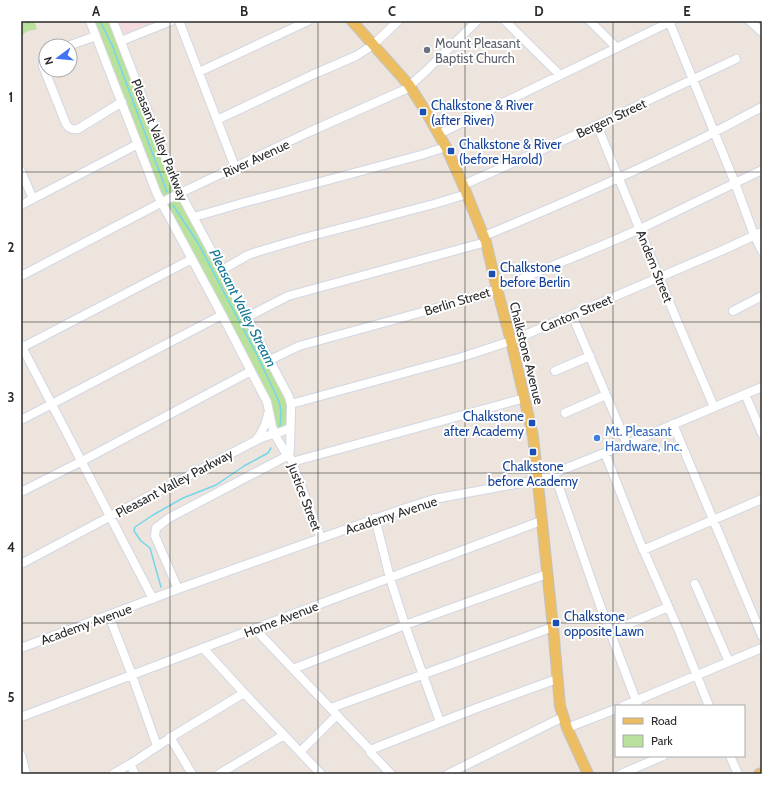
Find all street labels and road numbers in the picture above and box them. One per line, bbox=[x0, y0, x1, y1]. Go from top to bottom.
street label: Pleasant Valley Parkway bbox=[128, 76, 192, 204]
street label: Bergen Street bbox=[574, 95, 649, 141]
street label: River Avenue bbox=[220, 135, 292, 180]
street label: Andem Street bbox=[633, 227, 677, 305]
street label: Berlin Street bbox=[422, 283, 492, 319]
street label: Canton Street bbox=[538, 290, 615, 335]
street label: Chalkstone Avenue bbox=[507, 300, 548, 406]
street label: Pleasant Valley Parkway bbox=[113, 445, 236, 521]
street label: Justice Street bbox=[284, 460, 325, 534]
street label: Academy Avenue bbox=[343, 492, 439, 537]
street label: Home Avenue bbox=[242, 597, 321, 641]
street label: Academy Avenue bbox=[38, 600, 134, 648]

